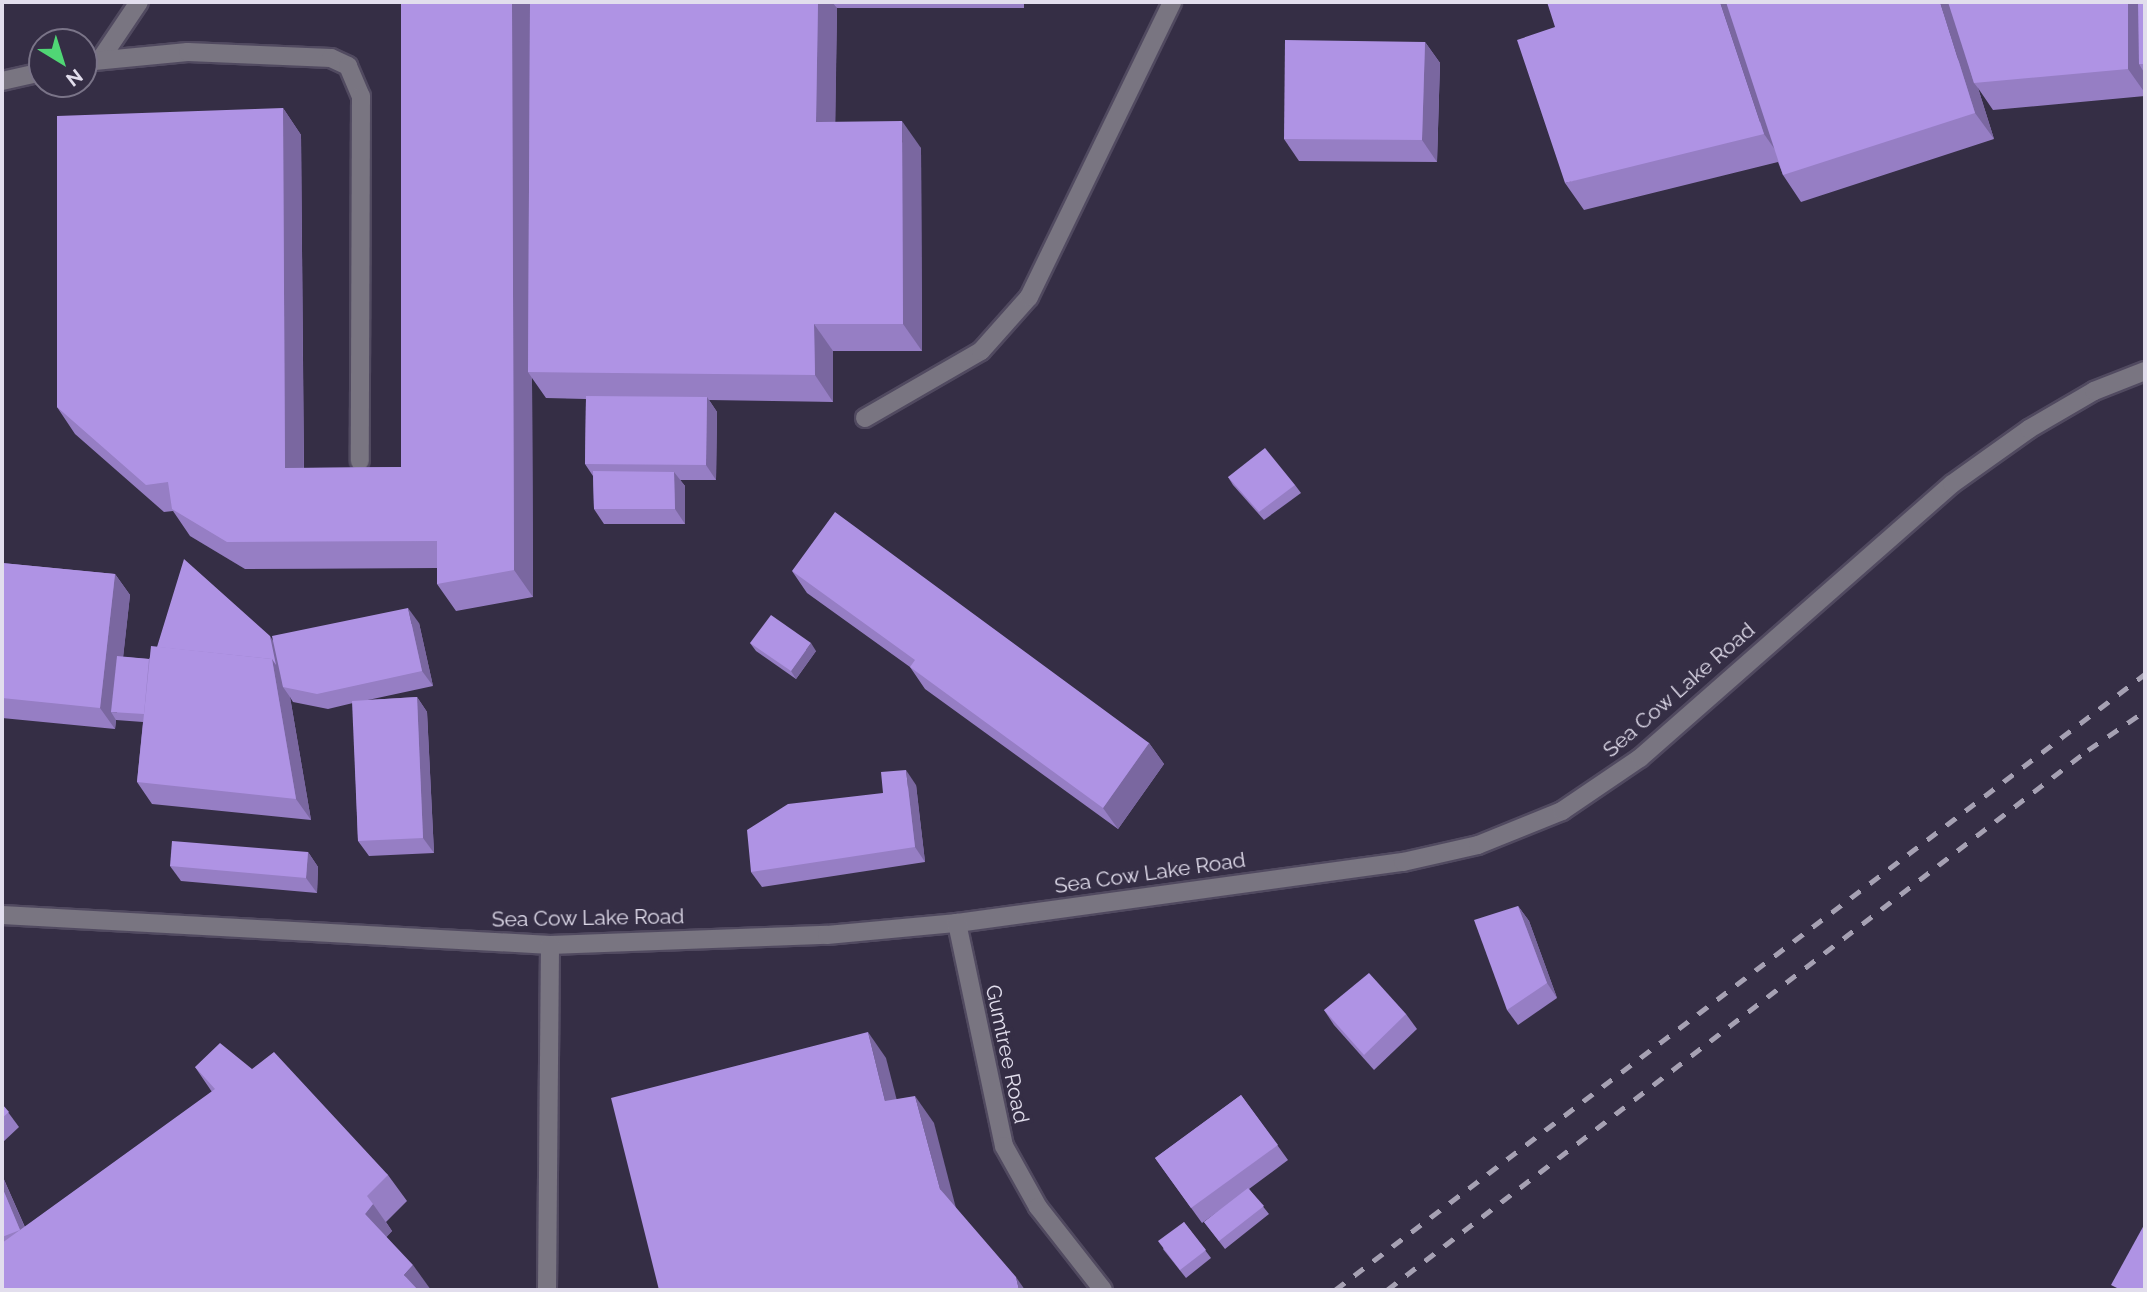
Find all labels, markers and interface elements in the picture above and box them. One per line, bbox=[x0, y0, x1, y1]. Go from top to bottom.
north arrow bbox=[28, 28, 98, 98]
text: N bbox=[62, 65, 87, 91]
street label: Sea Cow Lake Road bbox=[1598, 617, 1760, 763]
street label: Sea Cow Lake Road bbox=[1053, 847, 1247, 899]
street label: Sea Cow Lake Road bbox=[491, 904, 685, 932]
street label: Gumtree Road bbox=[980, 982, 1034, 1126]

